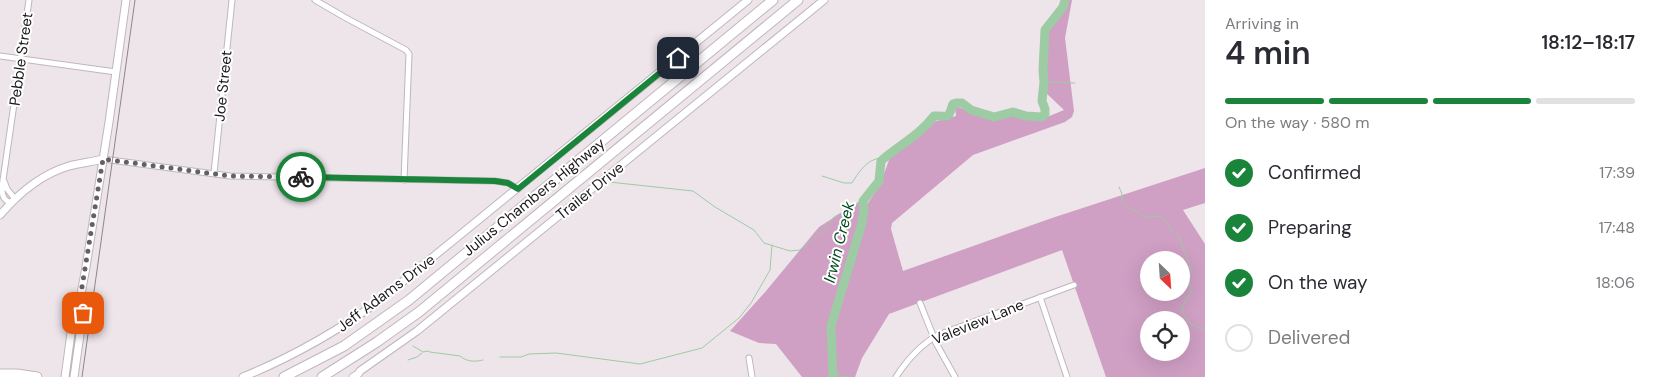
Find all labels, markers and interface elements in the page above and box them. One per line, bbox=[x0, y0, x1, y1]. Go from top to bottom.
street label: Pebble Street bbox=[5, 11, 37, 107]
text: Arriving in bbox=[1225, 13, 1299, 34]
text: 18:12–18:17 bbox=[1542, 30, 1635, 55]
text: 4 min bbox=[1225, 32, 1311, 74]
pin bbox=[657, 37, 699, 79]
icon: home bbox=[664, 44, 692, 72]
street label: Joe Street bbox=[209, 49, 237, 123]
text: On the way · 580 m bbox=[1225, 112, 1370, 133]
street label: Julius Chambers Highway bbox=[459, 133, 610, 261]
courier bbox=[276, 152, 326, 202]
street label: Trailer Drive bbox=[552, 157, 628, 225]
icon: check bbox=[1225, 159, 1253, 187]
text: Confirmed bbox=[1268, 160, 1361, 185]
text: 17:39 bbox=[1599, 162, 1635, 183]
icon: bike bbox=[287, 163, 315, 191]
water label: Irwin Creek bbox=[819, 198, 859, 285]
icon: check bbox=[1225, 214, 1253, 242]
text: Preparing bbox=[1268, 215, 1352, 240]
text: 17:48 bbox=[1599, 217, 1635, 238]
street label: Jeff Adams Drive bbox=[333, 250, 439, 336]
north arrow bbox=[1140, 251, 1190, 301]
map controls bbox=[1140, 251, 1190, 361]
icon: check bbox=[1225, 269, 1253, 297]
text: On the way bbox=[1268, 270, 1368, 295]
text: 18:06 bbox=[1596, 272, 1635, 293]
pin bbox=[62, 292, 104, 334]
street label: Valeview Lane bbox=[929, 295, 1027, 349]
icon: bag bbox=[69, 299, 97, 327]
button: locate bbox=[1140, 311, 1190, 361]
text: Delivered bbox=[1268, 325, 1350, 350]

